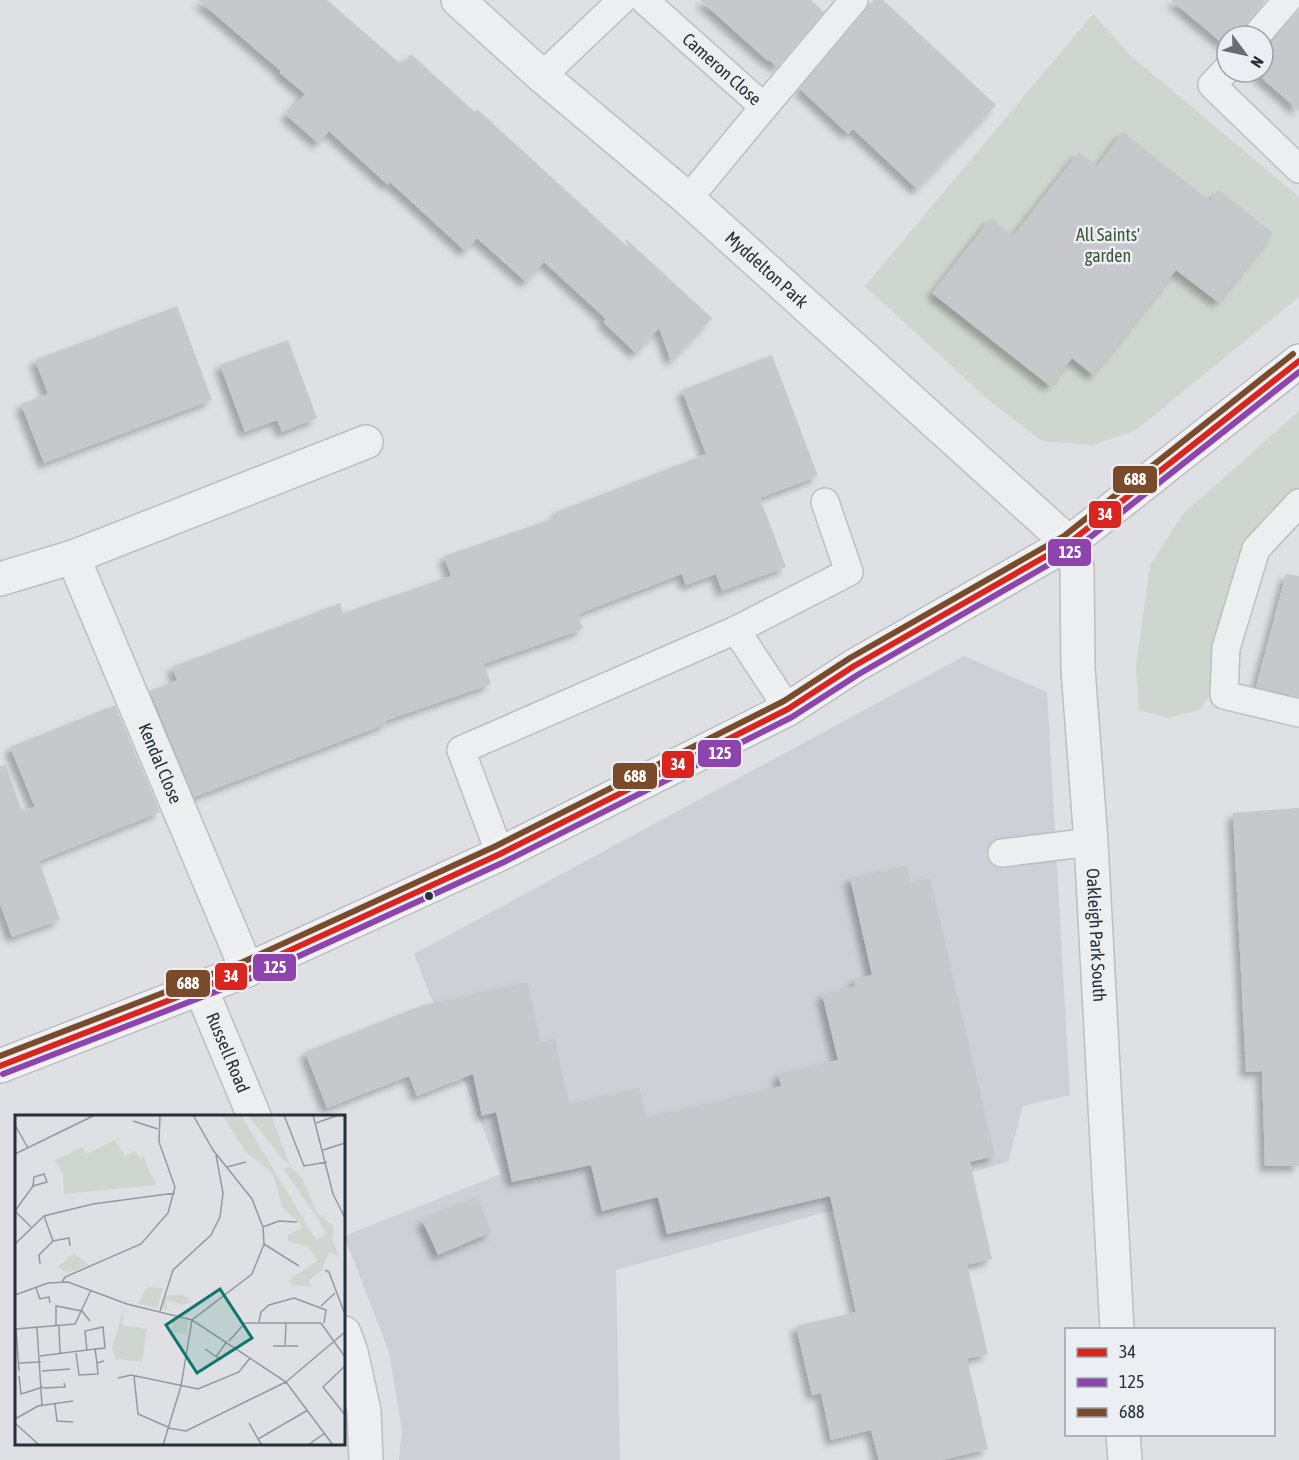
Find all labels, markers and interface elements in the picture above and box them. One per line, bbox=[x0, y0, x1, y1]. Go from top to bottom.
north arrow bbox=[1215, 24, 1275, 84]
street label: Cameron Close bbox=[678, 28, 766, 109]
text: N bbox=[1247, 53, 1268, 71]
park label: All Saints' garden bbox=[1076, 224, 1140, 266]
street label: Myddelton Park bbox=[721, 227, 813, 312]
line badge: 688 bbox=[1112, 465, 1158, 494]
text: 688 bbox=[1124, 470, 1147, 488]
line badge: 34 bbox=[1088, 500, 1122, 529]
text: 34 bbox=[1097, 505, 1113, 523]
line badge: 125 bbox=[1047, 538, 1092, 567]
text: 125 bbox=[1059, 543, 1082, 561]
street label: Kendal Close bbox=[134, 720, 187, 807]
line badge: 125 bbox=[697, 739, 742, 768]
text: 125 bbox=[709, 744, 732, 762]
line badge: 34 bbox=[661, 750, 695, 779]
text: 34 bbox=[670, 755, 686, 773]
line badge: 688 bbox=[612, 762, 658, 790]
text: 688 bbox=[624, 767, 647, 785]
street label: Oakleigh Park South bbox=[1082, 868, 1111, 1003]
unlabelled marker bbox=[423, 890, 435, 902]
line badge: 125 bbox=[252, 953, 297, 982]
text: 125 bbox=[264, 958, 287, 976]
line badge: 34 bbox=[214, 962, 248, 991]
text: 34 bbox=[223, 967, 239, 985]
line badge: 688 bbox=[165, 969, 211, 998]
text: 688 bbox=[177, 974, 200, 992]
street label: Russell Road bbox=[202, 1009, 254, 1096]
inset map bbox=[15, 1115, 345, 1445]
legend bbox=[1065, 1328, 1275, 1436]
text: 34 bbox=[1119, 1341, 1136, 1362]
text: 125 bbox=[1119, 1371, 1144, 1392]
text: 688 bbox=[1119, 1401, 1144, 1422]

